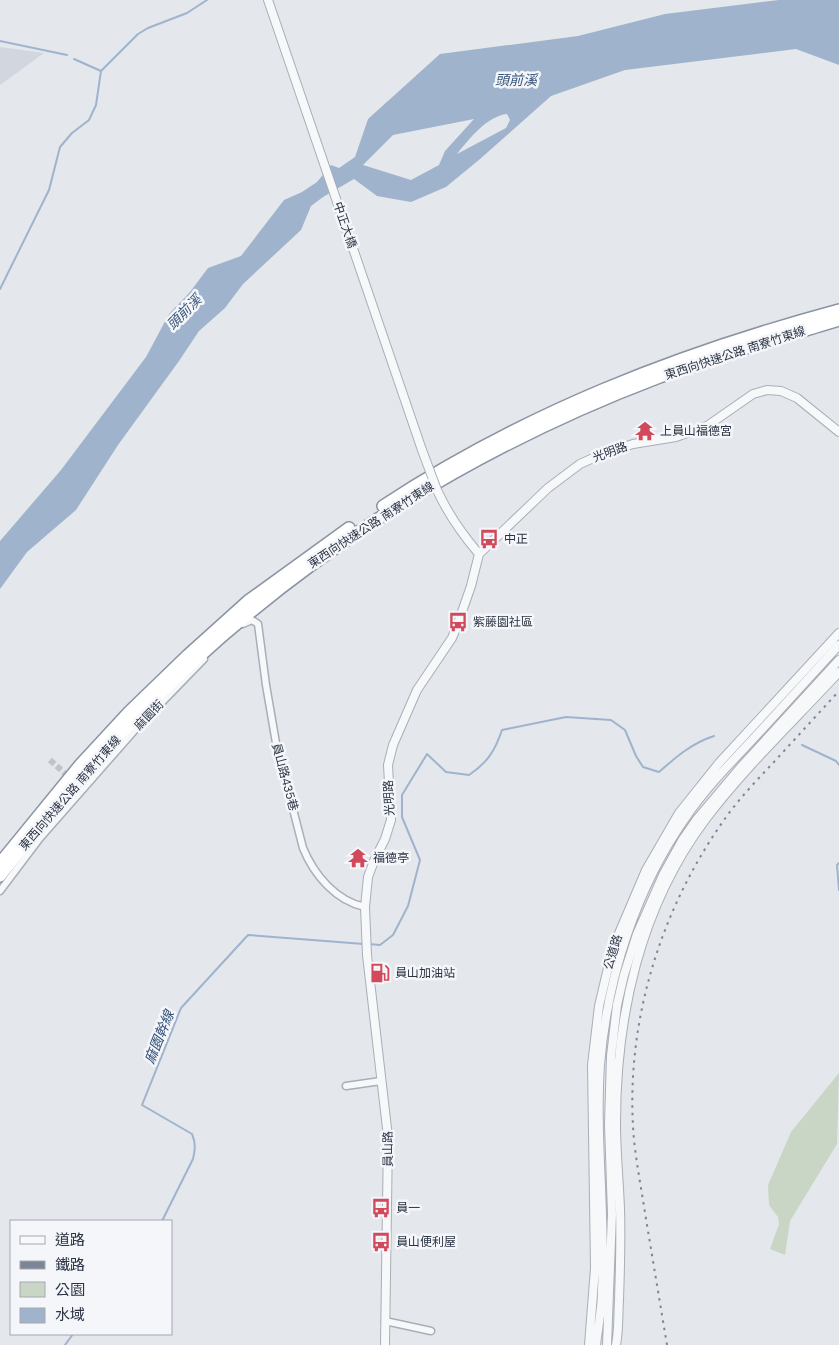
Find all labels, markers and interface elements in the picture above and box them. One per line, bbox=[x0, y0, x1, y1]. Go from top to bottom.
water label: 頭前溪 bbox=[495, 71, 539, 89]
street label: 中正大橋 bbox=[330, 200, 360, 250]
water label: 頭前溪 bbox=[163, 289, 207, 333]
street label: 東西向快速公路 南寮竹東線 bbox=[663, 323, 807, 383]
temple icon: 上員山福德宮 bbox=[634, 420, 656, 442]
place label: 上員山福德宮 bbox=[660, 423, 732, 439]
street label: 光明路 bbox=[590, 438, 630, 466]
street label: 東西向快速公路 南寮竹東線 bbox=[305, 478, 437, 572]
bus stop icon: 中正 bbox=[478, 528, 500, 550]
place label: 中正 bbox=[504, 531, 528, 547]
bus stop icon: 紫藤園社區 bbox=[447, 611, 469, 633]
place label: 紫藤園社區 bbox=[473, 614, 533, 630]
street label: 麻園街 bbox=[131, 696, 167, 734]
street label: 東西向快速公路 南寮竹東線 bbox=[16, 732, 124, 854]
street label: 員山路435巷 bbox=[268, 741, 302, 813]
street label: 光明路 bbox=[380, 780, 398, 816]
temple icon: 福德亭 bbox=[347, 847, 369, 869]
place label: 福德亭 bbox=[373, 850, 409, 866]
street label: 公道路 bbox=[600, 932, 626, 972]
fuel station icon: 員山加油站 bbox=[369, 962, 391, 984]
place label: 員山加油站 bbox=[395, 965, 455, 981]
water label: 麻園幹線 bbox=[140, 1006, 179, 1066]
street label: 員山路 bbox=[380, 1131, 396, 1167]
bus stop icon: 員一 bbox=[370, 1197, 392, 1219]
place label: 員一 bbox=[396, 1200, 420, 1216]
legend bbox=[10, 1220, 172, 1335]
text: 道路 bbox=[55, 1230, 85, 1250]
bus stop icon: 員山便利屋 bbox=[370, 1231, 392, 1253]
place label: 員山便利屋 bbox=[396, 1234, 456, 1250]
text: 鐵路 bbox=[55, 1255, 85, 1275]
text: 公園 bbox=[55, 1280, 85, 1300]
text: 水域 bbox=[55, 1305, 85, 1325]

